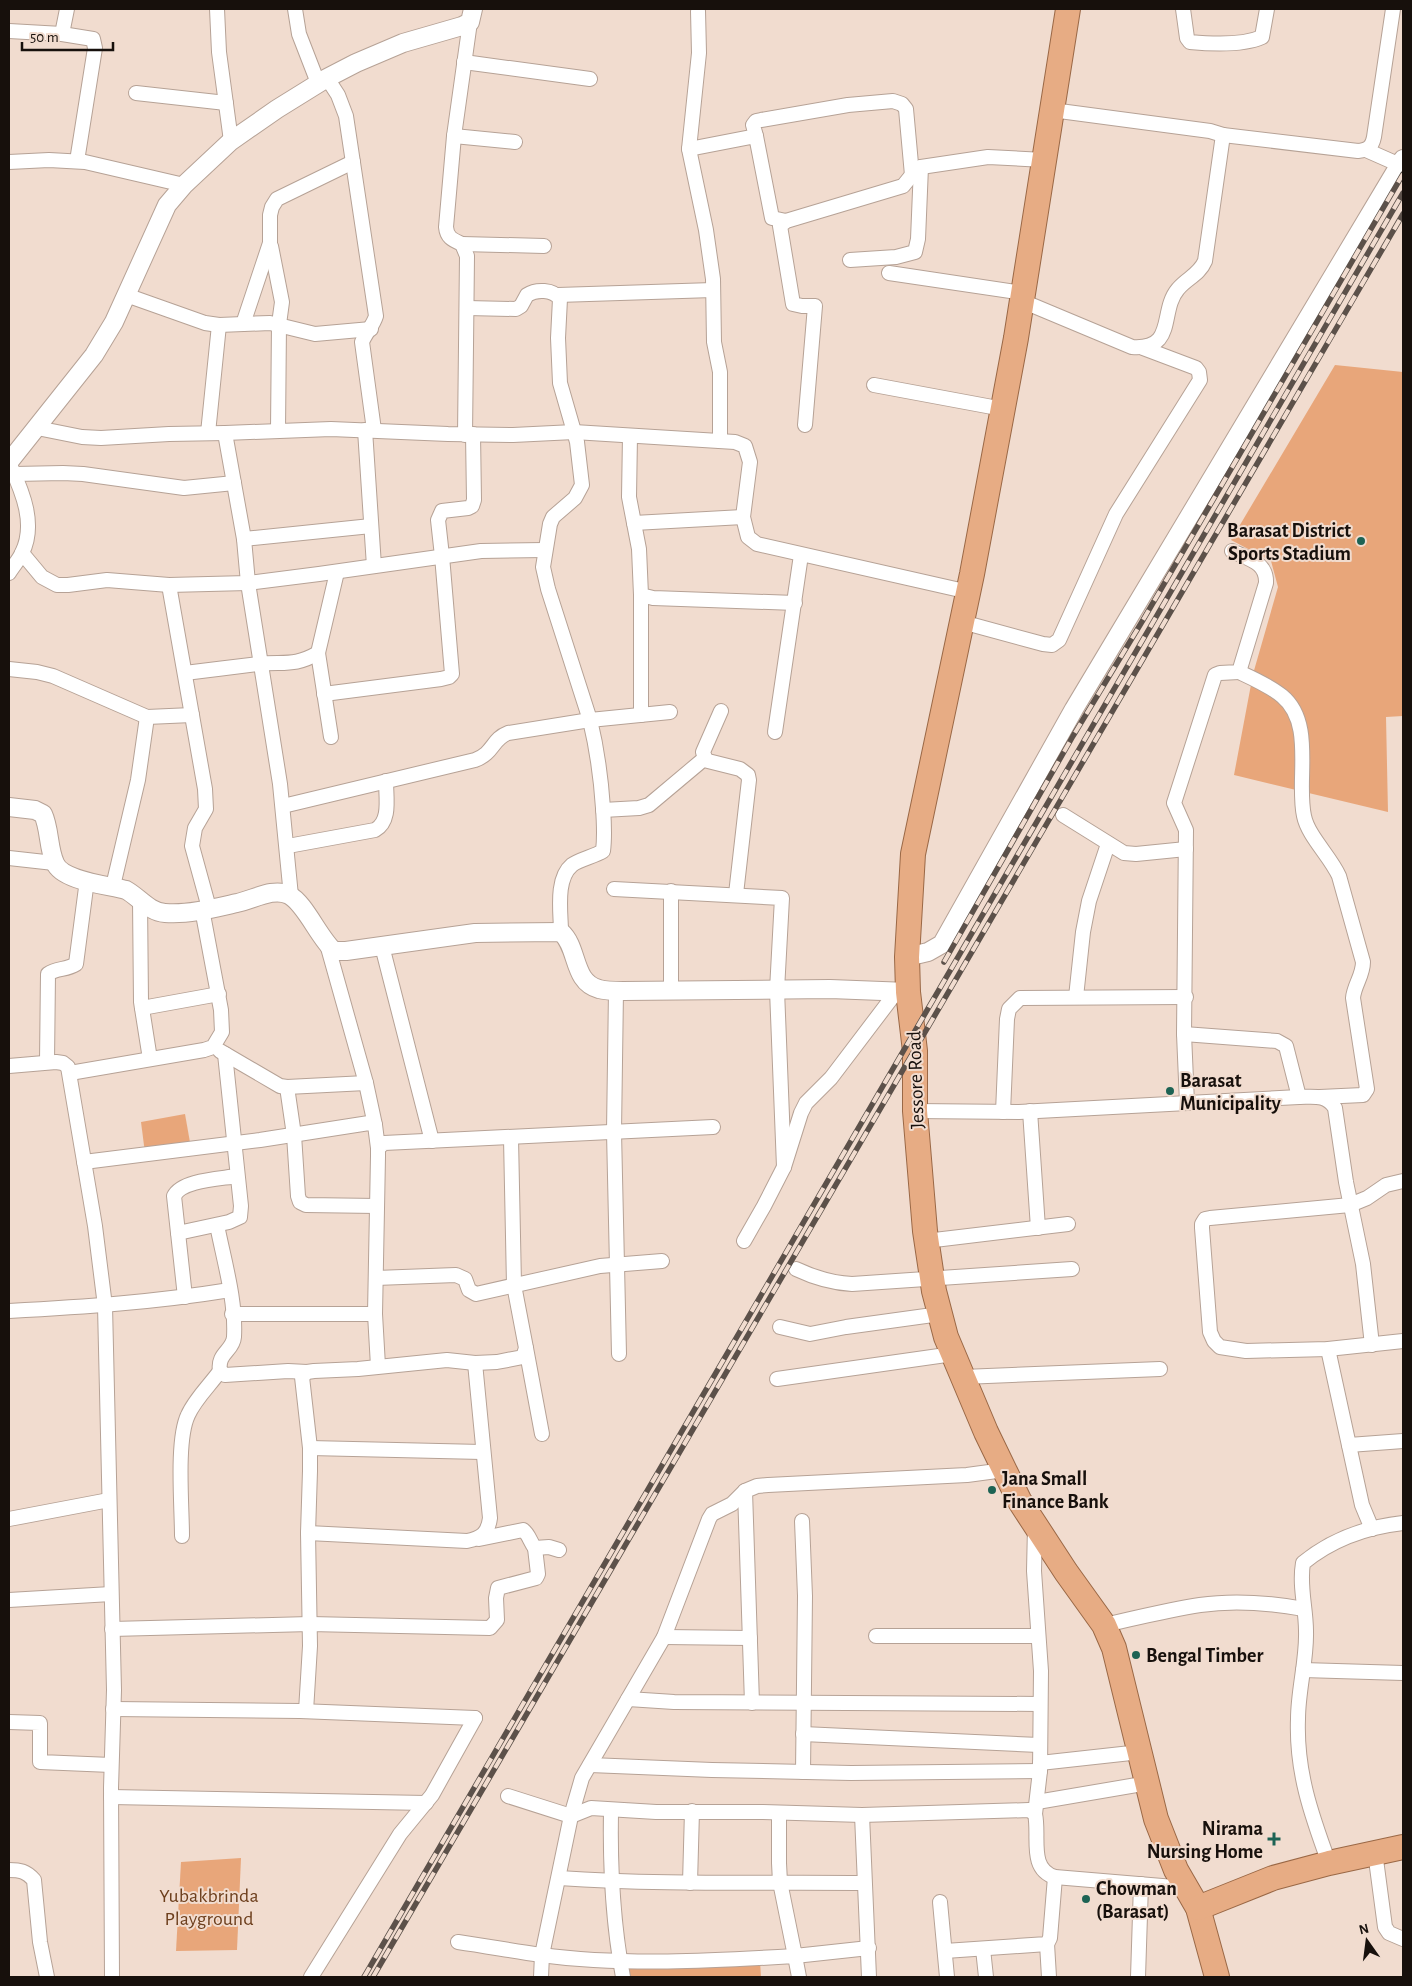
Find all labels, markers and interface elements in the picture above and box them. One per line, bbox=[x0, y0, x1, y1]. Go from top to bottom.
scale bar bbox=[22, 20, 114, 52]
text: 50 m bbox=[30, 30, 59, 45]
place label: Barasat District Sports Stadium bbox=[1227, 521, 1351, 564]
marker: Barasat District Sports Stadium bbox=[1355, 535, 1367, 547]
street label: Jessore Road bbox=[904, 1031, 928, 1129]
place label: Barasat Municipality bbox=[1180, 1071, 1281, 1114]
marker: Barasat Municipality bbox=[1164, 1085, 1176, 1097]
place label: Jana Small Finance Bank bbox=[1002, 1469, 1109, 1512]
marker: Jana Small Finance Bank bbox=[986, 1484, 998, 1496]
place label: Bengal Timber bbox=[1146, 1646, 1263, 1666]
marker: Bengal Timber bbox=[1130, 1649, 1142, 1661]
place label: Nirama Nursing Home bbox=[1147, 1819, 1263, 1862]
marker: Nirama Nursing Home bbox=[1267, 1832, 1281, 1846]
place label: Chowman (Barasat) bbox=[1096, 1879, 1177, 1922]
park label: Yubakbrinda Playground bbox=[159, 1886, 259, 1929]
marker: Chowman (Barasat) bbox=[1080, 1893, 1092, 1905]
north arrow bbox=[1342, 1916, 1392, 1966]
text: N bbox=[1358, 1921, 1371, 1937]

